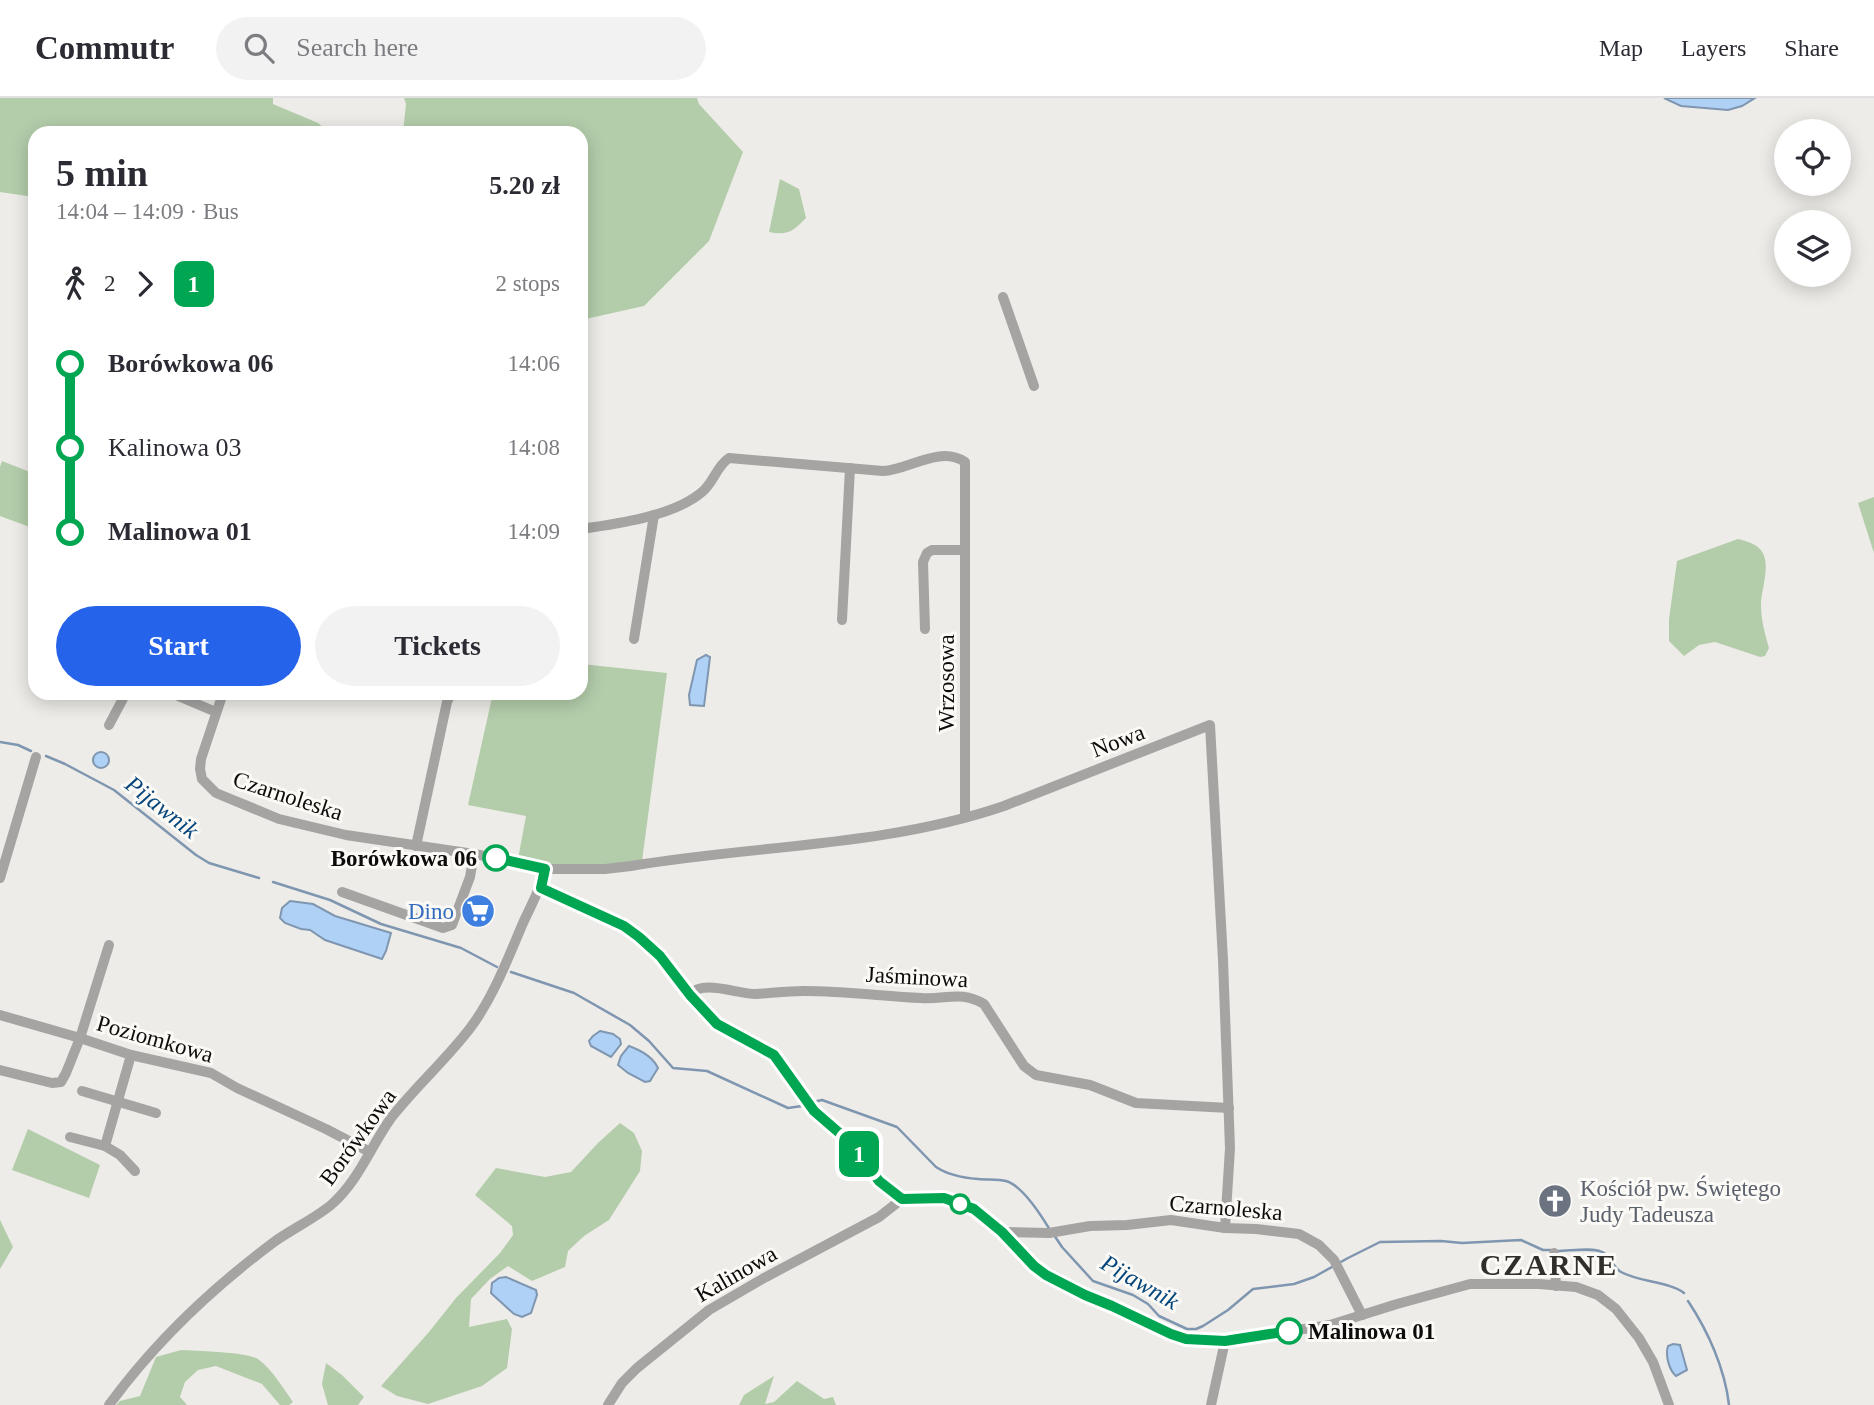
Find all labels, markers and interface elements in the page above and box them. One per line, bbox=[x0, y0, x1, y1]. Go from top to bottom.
search box bbox=[216, 17, 706, 80]
icon: search bbox=[240, 29, 278, 67]
text: Commutr bbox=[35, 30, 174, 66]
text: Search here bbox=[296, 33, 418, 62]
text: Map bbox=[1599, 35, 1643, 61]
text: Layers bbox=[1681, 35, 1746, 61]
text: Share bbox=[1784, 35, 1839, 61]
map controls bbox=[1774, 119, 1851, 287]
button: locate bbox=[1774, 119, 1851, 196]
text: 5 min bbox=[56, 152, 148, 194]
text: 5.20 zł bbox=[489, 171, 560, 200]
text: 14:04 – 14:09 · Bus bbox=[56, 199, 239, 224]
button: layers bbox=[1774, 210, 1851, 287]
icon: walk bbox=[56, 265, 94, 303]
icon: forward bbox=[126, 265, 164, 303]
text: 2 bbox=[104, 271, 116, 296]
text: 1 bbox=[188, 271, 200, 297]
text: 2 stops bbox=[495, 271, 560, 296]
text: Borówkowa 06 bbox=[108, 349, 273, 378]
text: 14:06 bbox=[508, 351, 560, 376]
text: Kalinowa 03 bbox=[108, 433, 242, 462]
text: 14:08 bbox=[508, 435, 560, 460]
text: Malinowa 01 bbox=[108, 517, 252, 546]
text: 14:09 bbox=[508, 519, 560, 544]
button: Start bbox=[56, 606, 301, 686]
button: Tickets bbox=[315, 606, 560, 686]
street label: Wrzosowa bbox=[934, 634, 959, 732]
street label: Nowa bbox=[1088, 719, 1148, 763]
street label: Czarnoleska bbox=[230, 767, 346, 825]
water label: Pijawnik bbox=[120, 770, 204, 844]
marker: Borówkowa 06 bbox=[483, 845, 509, 871]
place label: Borówkowa 06 bbox=[331, 846, 477, 871]
supermarket icon: Dino bbox=[459, 892, 497, 930]
place label: Dino bbox=[408, 899, 454, 924]
street label: Jaśminowa bbox=[865, 962, 969, 992]
street label: Poziomkowa bbox=[94, 1010, 216, 1068]
street label: Borówkowa bbox=[315, 1084, 401, 1190]
line badge: 1 bbox=[836, 1131, 882, 1177]
text: 1 bbox=[853, 1141, 865, 1167]
place label: Kościół pw. Świętego Judy Tadeusza bbox=[1580, 1175, 1781, 1227]
church icon: Kościół pw. Świętego Judy Tadeusza bbox=[1536, 1182, 1574, 1220]
street label: Czarnoleska bbox=[1168, 1191, 1284, 1225]
unlabelled marker bbox=[950, 1194, 970, 1214]
street label: Kalinowa bbox=[691, 1241, 781, 1307]
district label: CZARNE bbox=[1480, 1248, 1618, 1281]
water label: Pijawnik bbox=[1096, 1249, 1184, 1315]
marker: Malinowa 01 bbox=[1276, 1318, 1302, 1344]
place label: Malinowa 01 bbox=[1308, 1319, 1435, 1344]

